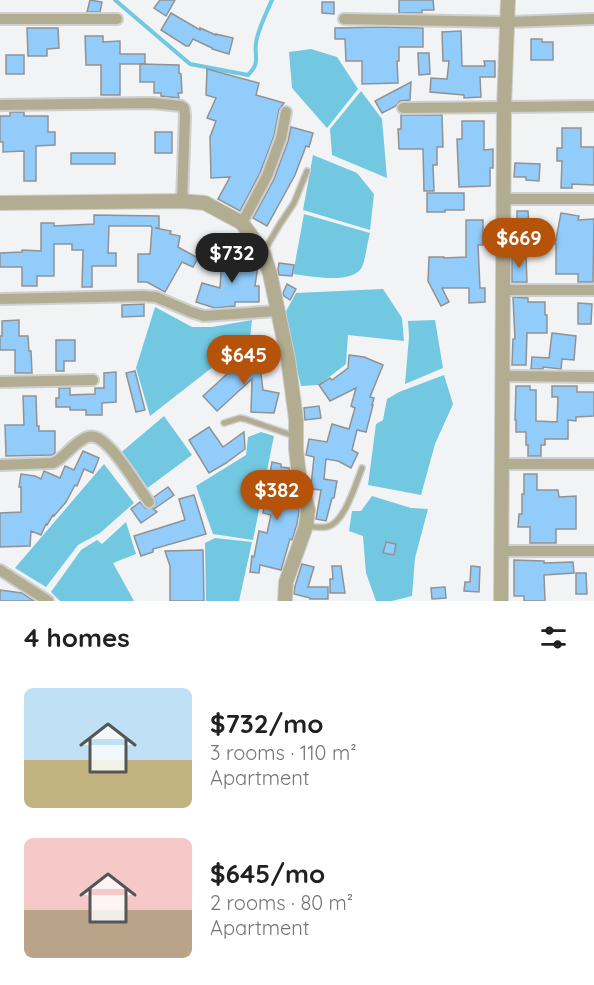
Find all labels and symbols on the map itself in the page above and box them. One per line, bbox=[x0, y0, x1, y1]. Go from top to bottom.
pin: $669 bbox=[483, 218, 555, 269]
pin: $732 bbox=[196, 233, 268, 284]
pin: $645 bbox=[208, 335, 280, 386]
pin: $382 bbox=[241, 470, 313, 521]

